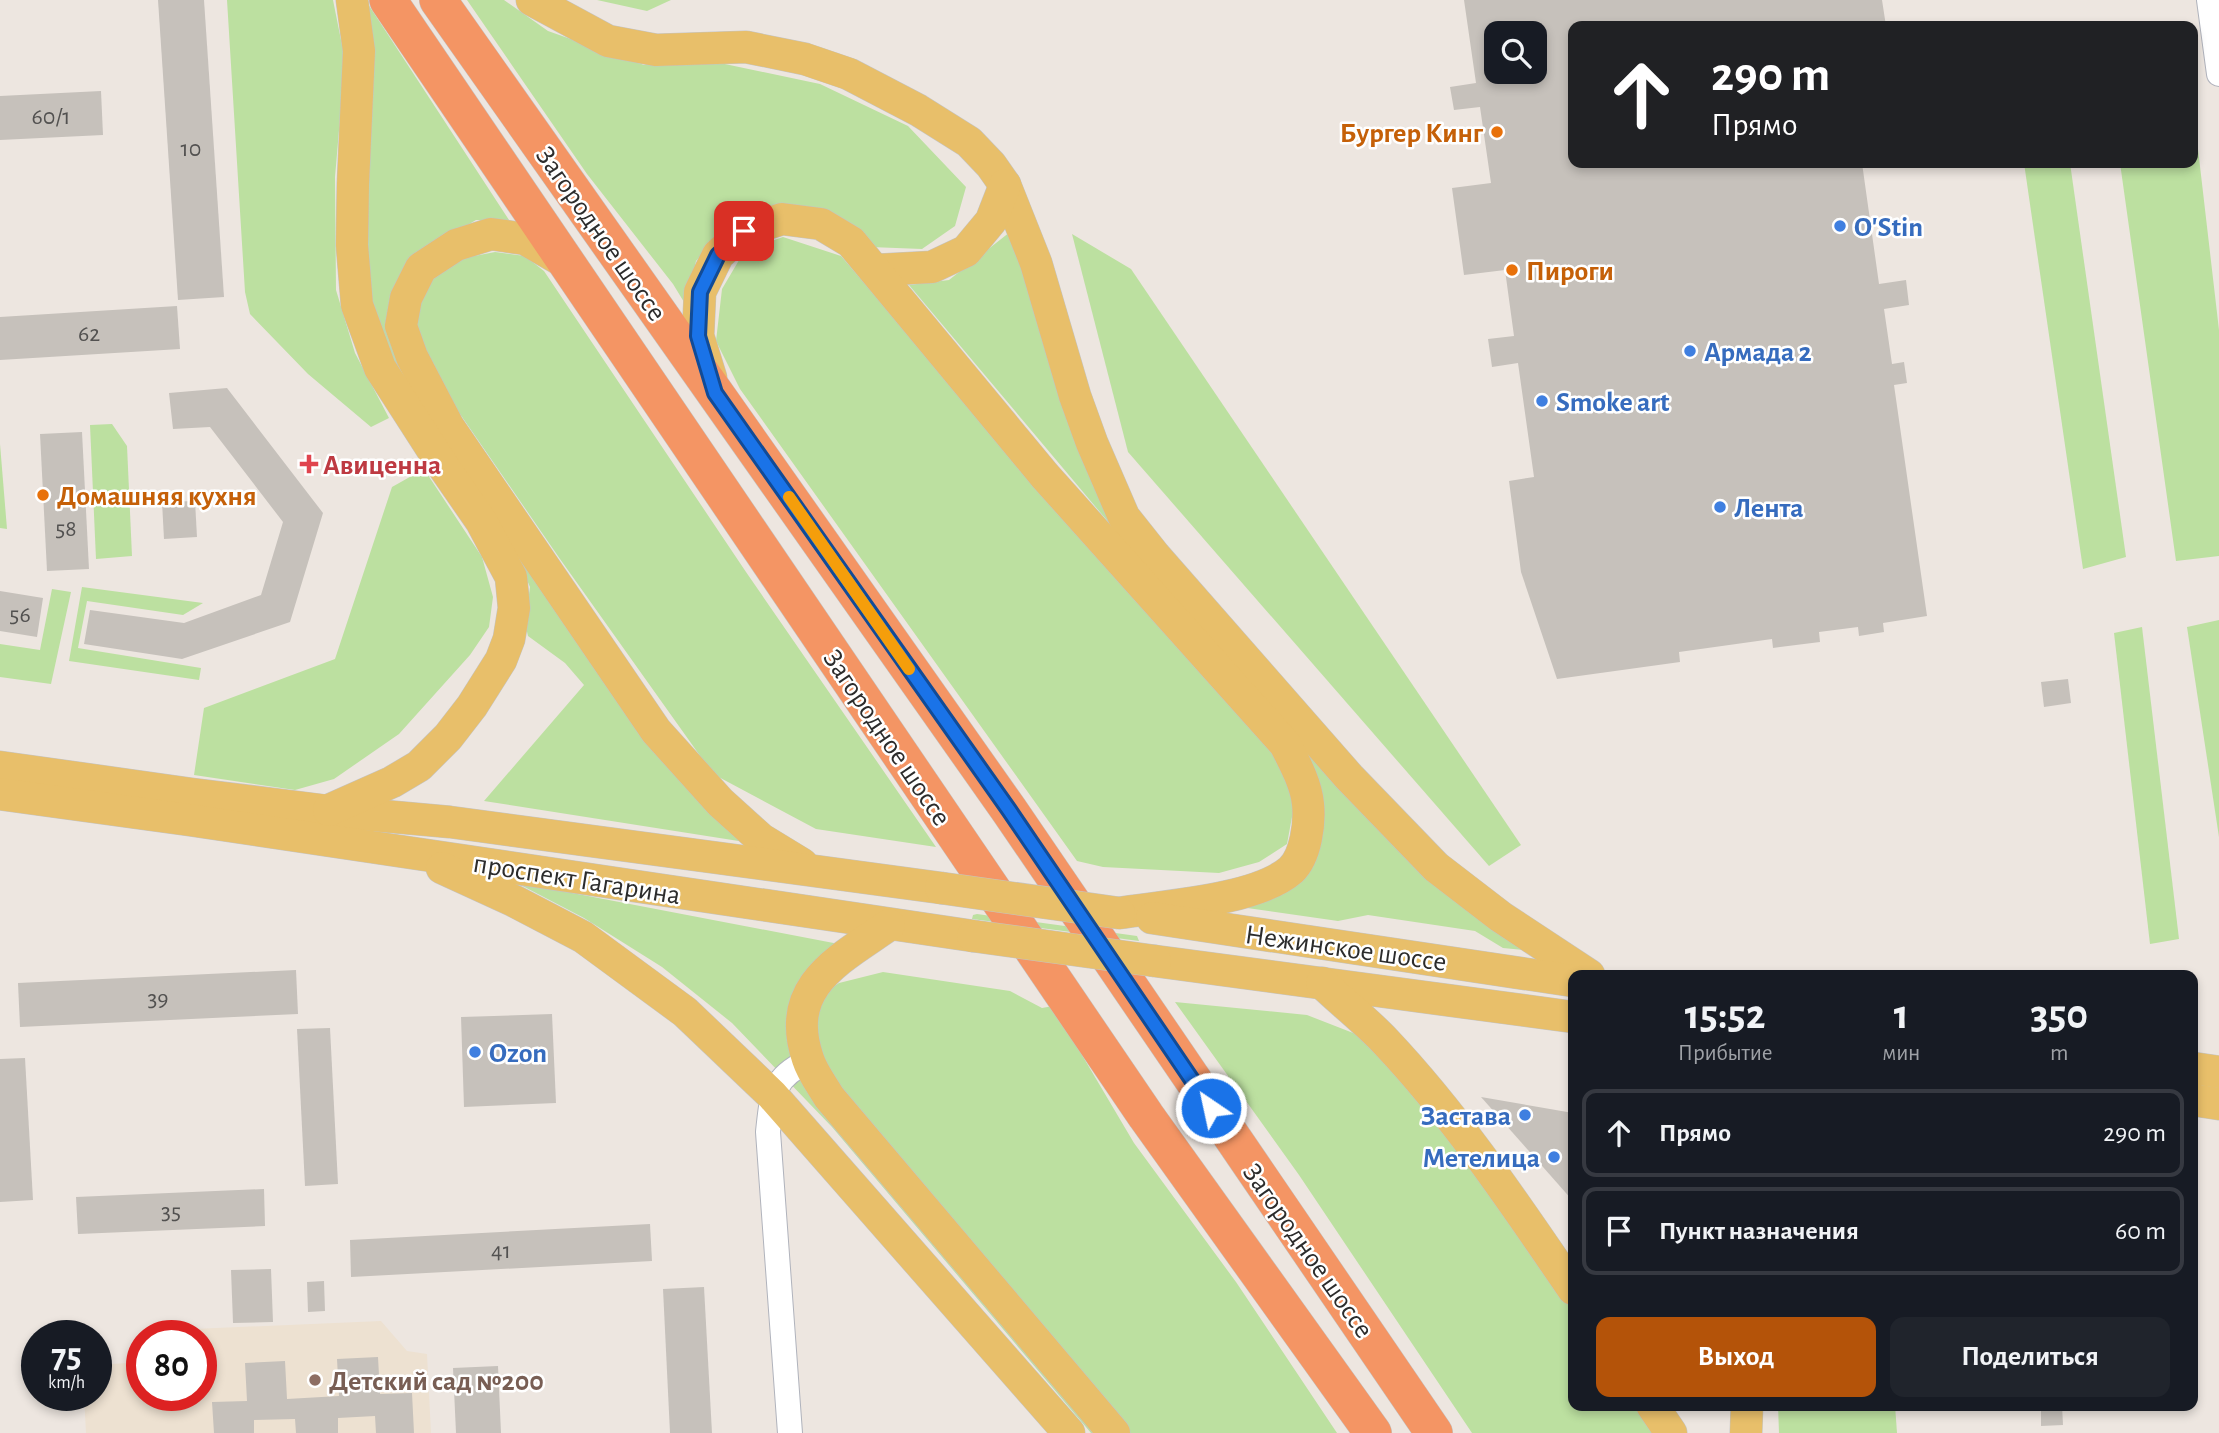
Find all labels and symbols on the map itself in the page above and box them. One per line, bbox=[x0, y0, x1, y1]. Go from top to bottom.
house number: 60/1 bbox=[31, 105, 71, 129]
place label: Бургер Кинг bbox=[1340, 120, 1484, 148]
marker: Бургер Кинг bbox=[1489, 124, 1505, 140]
house number: 10 bbox=[181, 137, 201, 161]
street label: Загородное шоссе bbox=[530, 142, 671, 326]
pin bbox=[714, 201, 774, 261]
place label: O'Stin bbox=[1854, 214, 1923, 242]
marker: O'Stin bbox=[1832, 218, 1848, 234]
place label: Пироги bbox=[1526, 258, 1614, 286]
marker: Пироги bbox=[1504, 262, 1520, 278]
house number: 62 bbox=[78, 322, 100, 346]
place label: Армада 2 bbox=[1704, 339, 1812, 367]
marker: Армада 2 bbox=[1682, 343, 1698, 359]
place label: Smoke art bbox=[1556, 389, 1670, 417]
marker: Smoke art bbox=[1534, 393, 1550, 409]
place label: Авиценна bbox=[323, 452, 441, 480]
marker: Авиценна bbox=[301, 456, 317, 472]
place label: Домашняя кухня bbox=[57, 483, 257, 511]
marker: Домашняя кухня bbox=[35, 487, 51, 503]
place label: Лента bbox=[1734, 495, 1804, 523]
marker: Лента bbox=[1712, 499, 1728, 515]
house number: 58 bbox=[55, 517, 77, 541]
house number: 56 bbox=[9, 603, 31, 627]
street label: Загородное шоссе bbox=[817, 645, 955, 831]
street label: проспект Гагарина bbox=[471, 850, 682, 910]
street label: Нежинское шоссе bbox=[1243, 921, 1448, 977]
house number: 39 bbox=[147, 987, 169, 1011]
place label: Ozon bbox=[489, 1040, 547, 1068]
marker: Ozon bbox=[467, 1044, 483, 1060]
position arrow bbox=[1174, 1071, 1248, 1145]
place label: Застава bbox=[1421, 1103, 1511, 1131]
marker: Застава bbox=[1517, 1107, 1533, 1123]
place label: Метелица bbox=[1422, 1145, 1540, 1173]
marker: Метелица bbox=[1546, 1149, 1562, 1165]
street label: Загородное шоссе bbox=[1237, 1159, 1378, 1343]
house number: 35 bbox=[161, 1200, 181, 1224]
house number: 41 bbox=[491, 1239, 511, 1263]
speed limit sign: 80 bbox=[126, 1320, 217, 1411]
place label: Детский сад №200 bbox=[329, 1368, 544, 1396]
marker: Детский сад №200 bbox=[307, 1372, 323, 1388]

